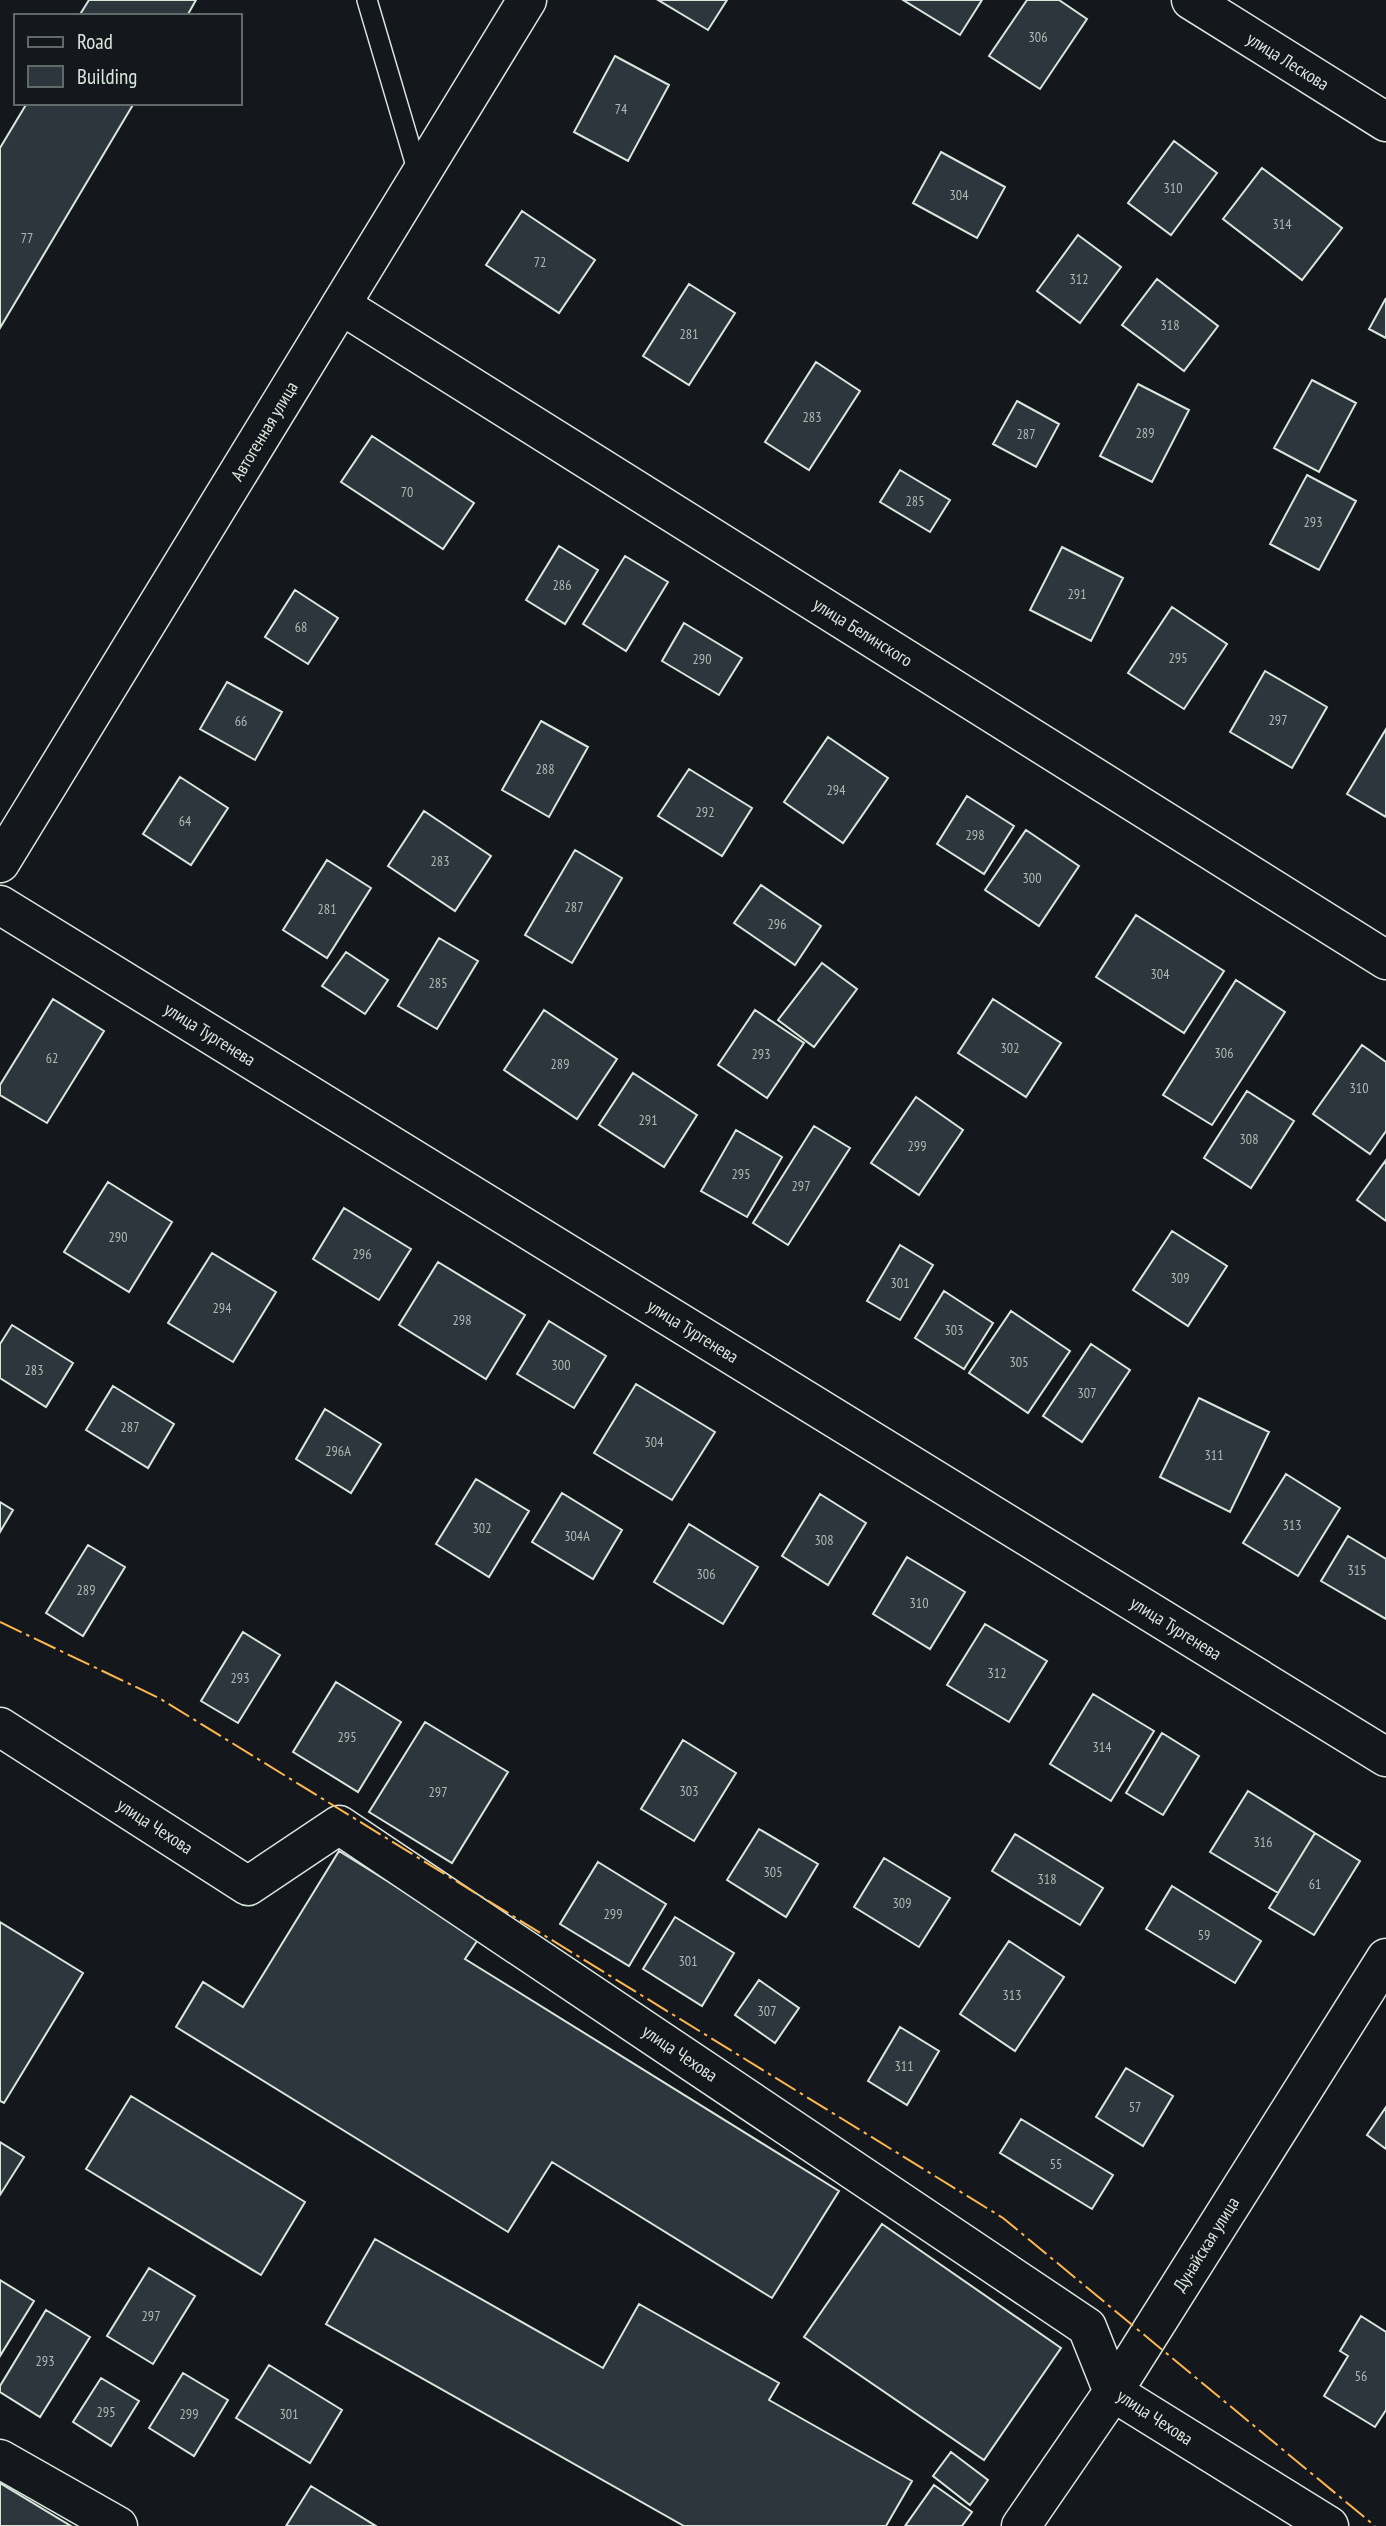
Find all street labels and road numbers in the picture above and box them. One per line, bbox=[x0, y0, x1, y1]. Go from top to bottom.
street label: улица Лескова bbox=[1243, 27, 1333, 95]
street label: Автогенная улица bbox=[225, 377, 303, 485]
street label: улица Белинского bbox=[809, 592, 917, 672]
street label: улица Тургенева bbox=[160, 997, 260, 1071]
street label: улица Тургенева bbox=[643, 1294, 743, 1368]
street label: улица Тургенева bbox=[1126, 1591, 1226, 1665]
street label: улица Чехова bbox=[113, 1793, 197, 1859]
street label: улица Чехова bbox=[638, 2019, 722, 2087]
street label: Дунайская улица bbox=[1168, 2192, 1244, 2296]
street label: улица Чехова bbox=[1113, 2384, 1197, 2450]

